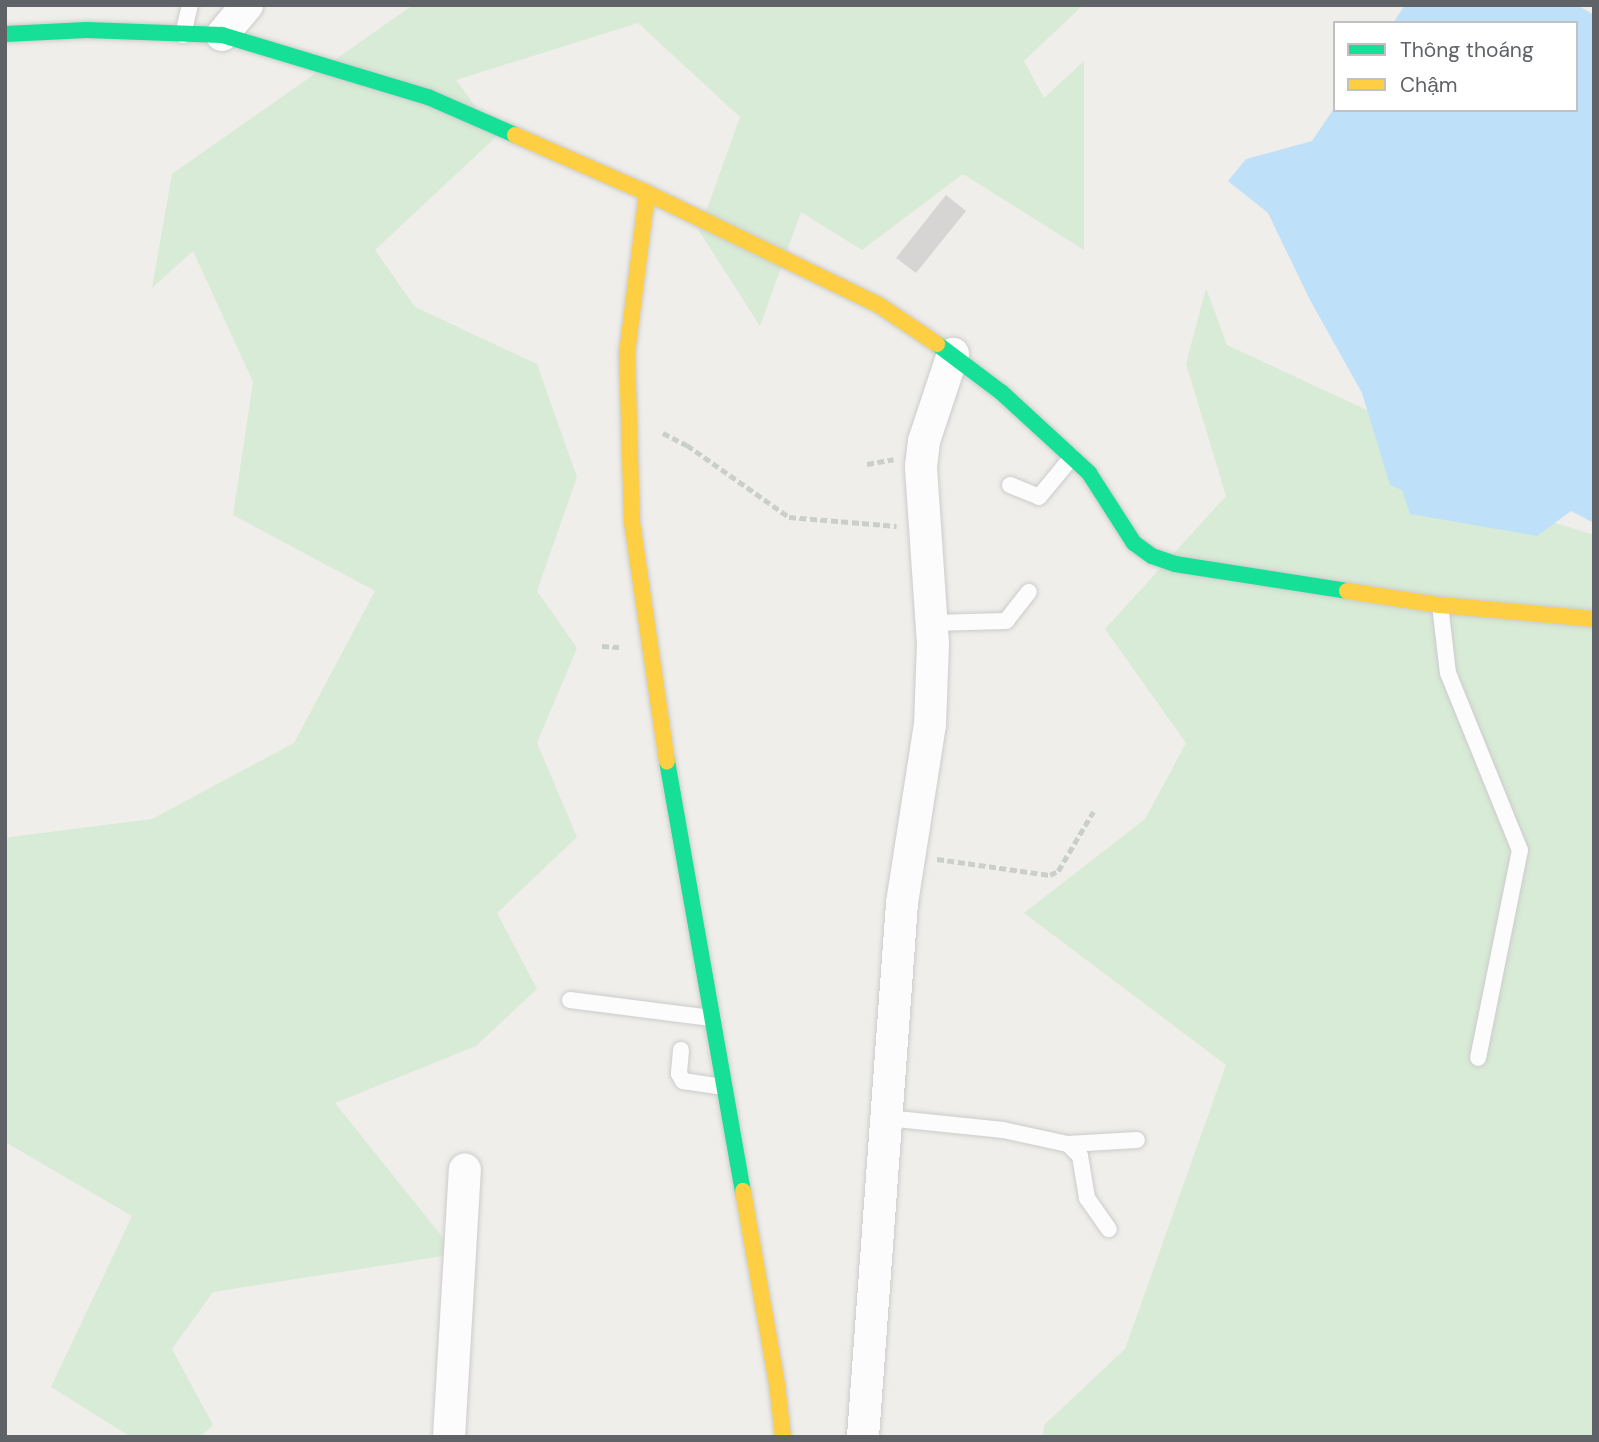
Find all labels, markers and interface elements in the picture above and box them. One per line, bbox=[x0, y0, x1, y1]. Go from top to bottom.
legend bbox=[1333, 21, 1578, 112]
text: Thông thoáng bbox=[1400, 36, 1534, 64]
text: Chậm bbox=[1400, 71, 1458, 99]

